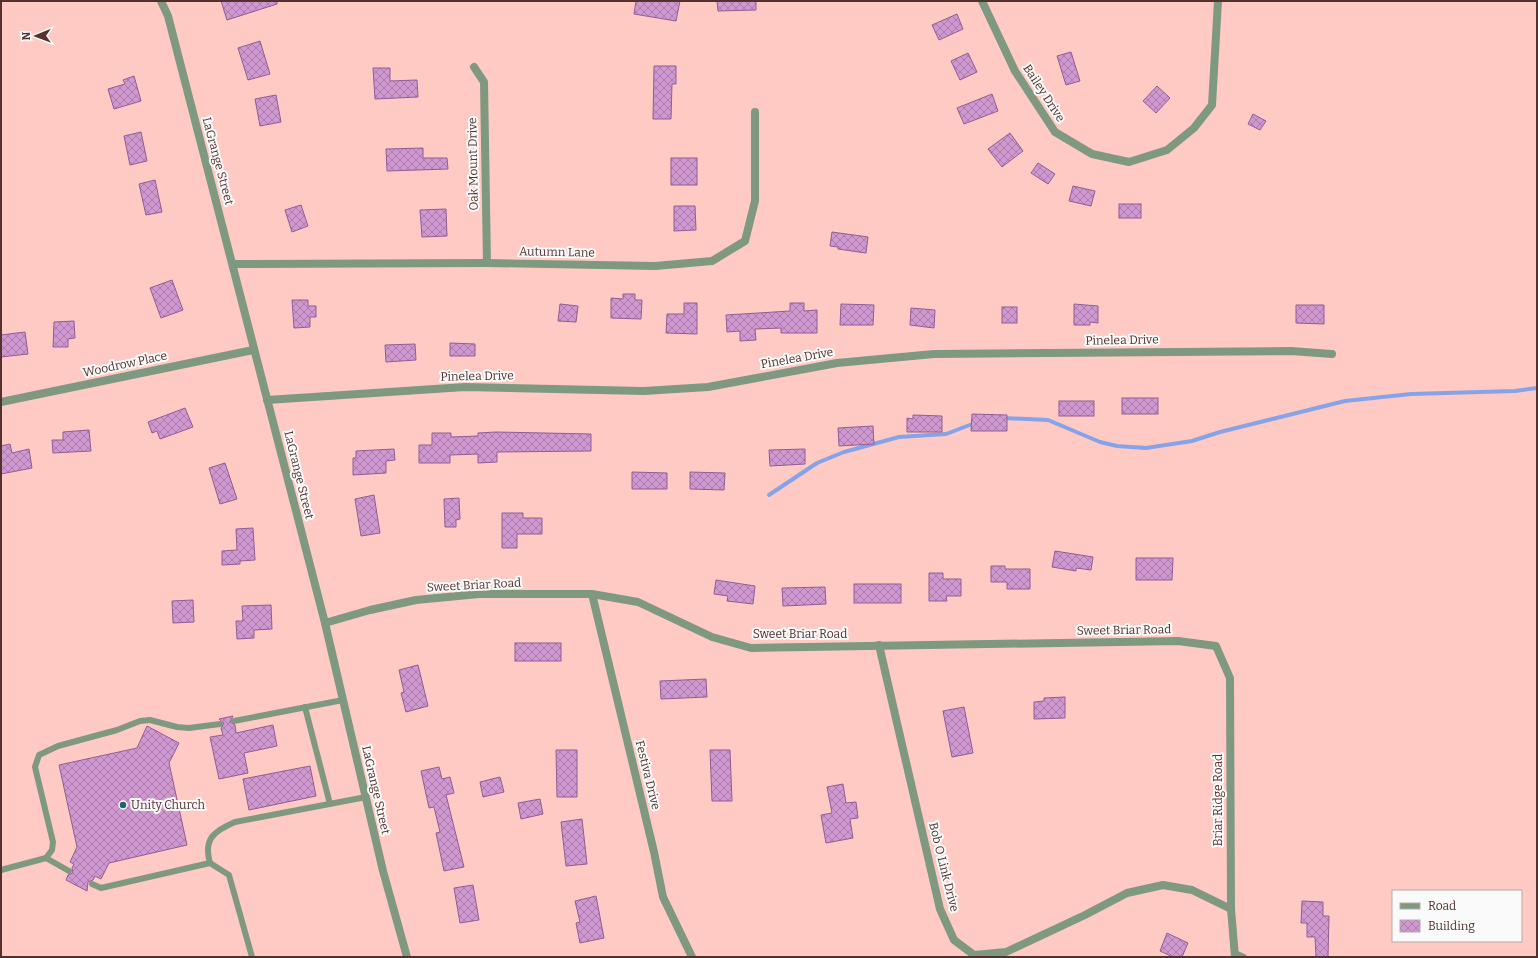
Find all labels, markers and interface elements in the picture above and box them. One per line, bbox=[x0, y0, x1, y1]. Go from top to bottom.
north arrow bbox=[16, 16, 56, 56]
text: N bbox=[20, 31, 33, 41]
street label: Bailey Drive bbox=[1020, 62, 1068, 124]
street label: LaGrange Street bbox=[200, 116, 237, 207]
street label: Oak Mount Drive bbox=[465, 117, 481, 211]
street label: Autumn Lane bbox=[519, 244, 595, 260]
street label: Pinelea Drive bbox=[1085, 332, 1159, 348]
street label: Pinelea Drive bbox=[760, 345, 834, 371]
street label: Woodrow Place bbox=[82, 348, 168, 380]
street label: Pinelea Drive bbox=[440, 368, 514, 384]
street label: LaGrange Street bbox=[281, 429, 317, 521]
street label: Sweet Briar Road bbox=[426, 576, 522, 594]
street label: Sweet Briar Road bbox=[1077, 622, 1171, 638]
street label: Sweet Briar Road bbox=[753, 627, 847, 641]
street label: Festiva Drive bbox=[633, 739, 663, 811]
street label: LaGrange Street bbox=[359, 744, 393, 836]
street label: Briar Ridge Road bbox=[1211, 754, 1225, 846]
place label: Unity Church bbox=[131, 798, 205, 812]
marker: Unity Church bbox=[118, 800, 128, 810]
street label: Bob O Link Drive bbox=[926, 821, 962, 913]
legend bbox=[1392, 890, 1522, 942]
text: Road bbox=[1428, 899, 1456, 913]
text: Building bbox=[1428, 919, 1475, 933]

